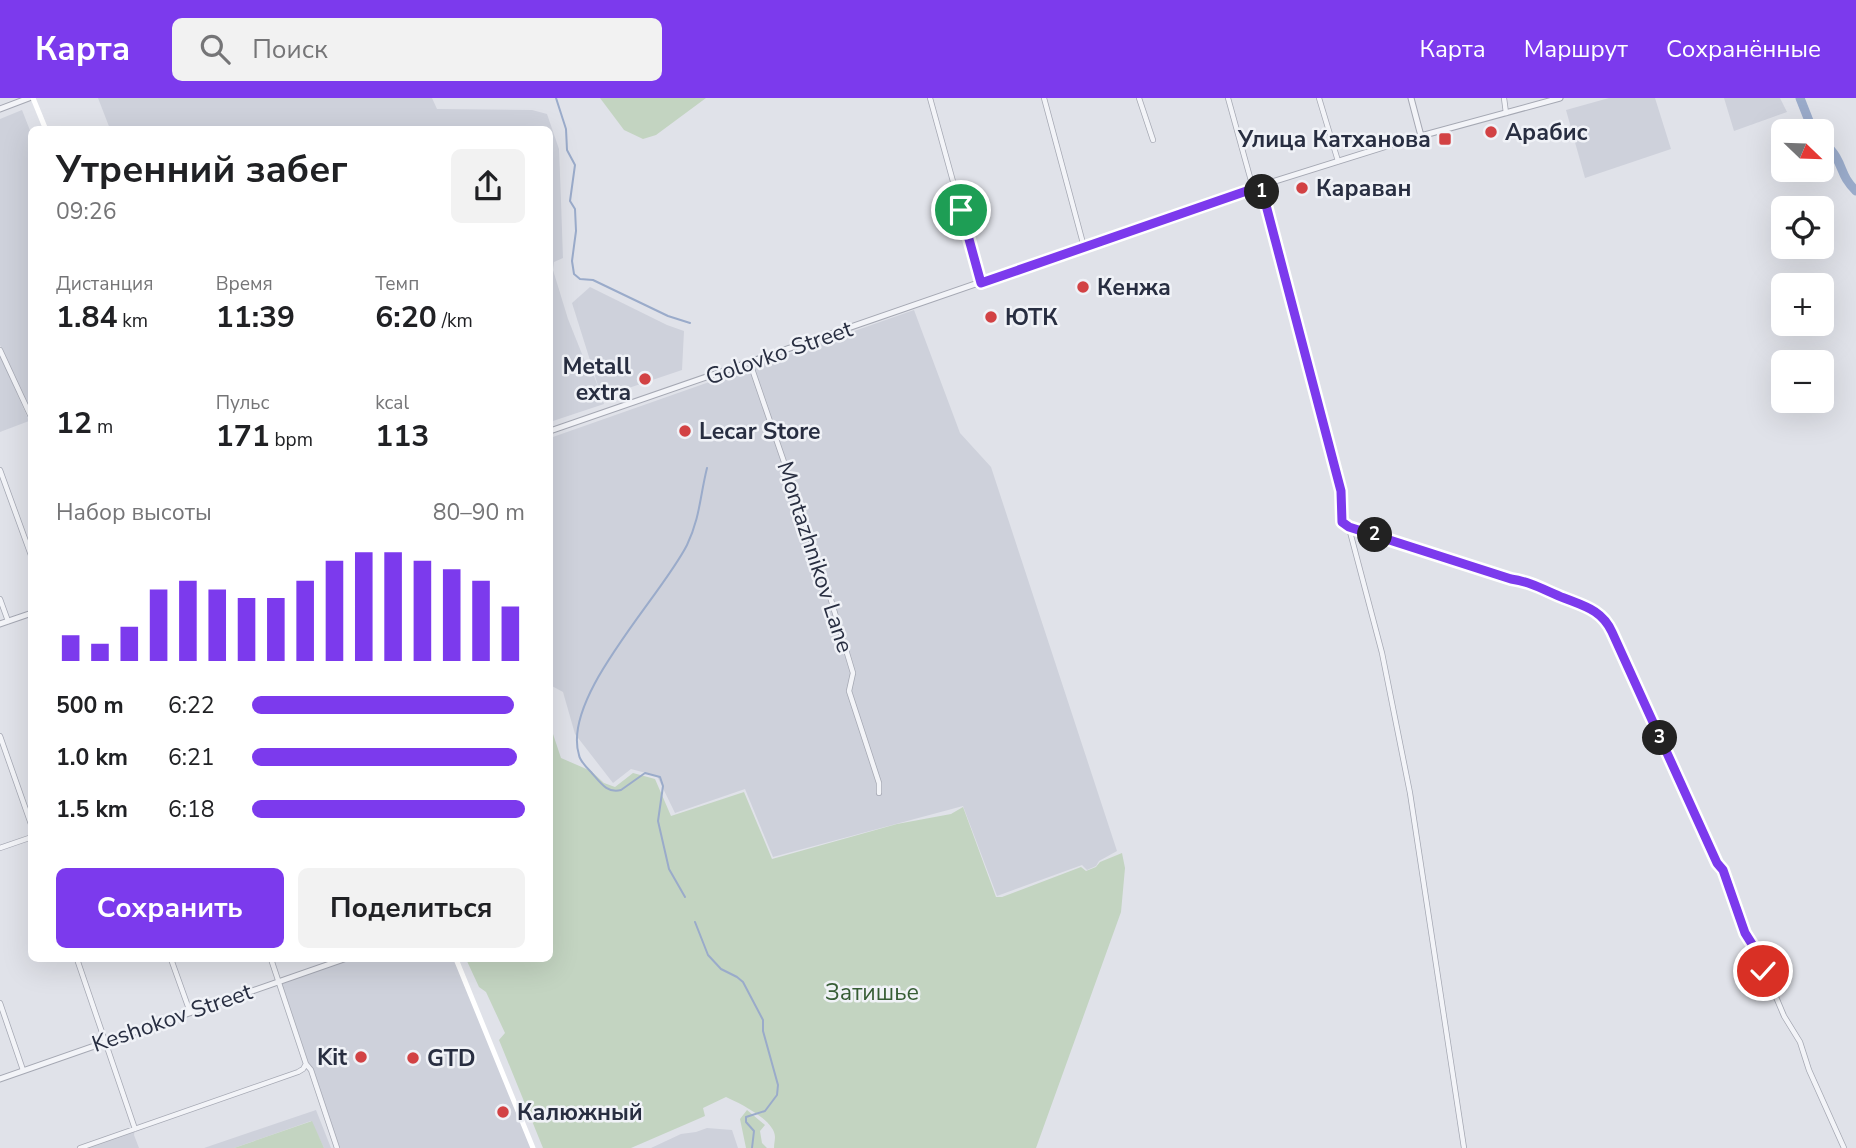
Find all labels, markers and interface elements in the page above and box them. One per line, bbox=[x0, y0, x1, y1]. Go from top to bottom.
search box bbox=[172, 18, 662, 81]
text: Карта bbox=[35, 27, 130, 72]
icon: search bbox=[196, 30, 234, 68]
text: Поиск bbox=[252, 32, 328, 67]
text: Карта bbox=[1420, 33, 1486, 65]
text: Маршрут bbox=[1524, 33, 1628, 65]
text: Сохранённые bbox=[1666, 33, 1821, 65]
place label: Арабис bbox=[1505, 117, 1588, 148]
north arrow bbox=[1771, 119, 1834, 182]
map controls bbox=[1771, 119, 1834, 413]
place label: Улица Катханова bbox=[1237, 124, 1431, 155]
marker: Арабис bbox=[1483, 124, 1499, 140]
marker: Улица Катханова bbox=[1437, 131, 1453, 147]
text: Утренний забег bbox=[56, 144, 348, 195]
button: share bbox=[451, 149, 525, 223]
place label: Караван bbox=[1316, 173, 1411, 204]
pin: 1 bbox=[1244, 174, 1280, 210]
text: 1 bbox=[1256, 178, 1267, 204]
pin bbox=[931, 180, 991, 240]
marker: Караван bbox=[1294, 180, 1310, 196]
icon: arrive bbox=[942, 191, 980, 229]
text: 09:26 bbox=[56, 196, 116, 227]
button: locate bbox=[1771, 196, 1834, 259]
text: Дистанция bbox=[56, 271, 153, 297]
text: Время bbox=[216, 271, 273, 297]
text: Темп bbox=[375, 271, 419, 297]
place label: Кенжа bbox=[1097, 272, 1171, 303]
button: + bbox=[1771, 273, 1834, 336]
marker: Кенжа bbox=[1075, 279, 1091, 295]
text: 1.84 bbox=[56, 297, 117, 338]
text: 11:39 bbox=[216, 297, 295, 338]
text: 6:20 bbox=[375, 297, 437, 338]
place label: ЮТК bbox=[1005, 302, 1058, 333]
text: km bbox=[117, 308, 148, 334]
text: /km bbox=[437, 308, 473, 334]
marker: ЮТК bbox=[983, 309, 999, 325]
street label: Golovko Street bbox=[701, 313, 857, 393]
button: − bbox=[1771, 350, 1834, 413]
place label: Metall extra bbox=[563, 351, 632, 408]
marker: Metall extra bbox=[637, 371, 653, 387]
text: Пульс bbox=[216, 390, 270, 416]
text: kcal bbox=[375, 390, 409, 416]
text: 12 bbox=[56, 403, 92, 444]
text: m bbox=[92, 414, 113, 440]
text: 171 bbox=[216, 416, 270, 457]
text: 113 bbox=[375, 416, 429, 457]
place label: Lecar Store bbox=[699, 416, 821, 447]
marker: Lecar Store bbox=[677, 423, 693, 439]
text: bpm bbox=[270, 427, 313, 453]
street label: Montazhnikov Lane bbox=[769, 457, 861, 657]
text: Набор высоты bbox=[56, 497, 212, 528]
text: 80–90 m bbox=[433, 497, 525, 528]
pin: 2 bbox=[1358, 518, 1392, 552]
text: 2 bbox=[1369, 521, 1380, 547]
text: 500 m bbox=[56, 690, 124, 721]
text: 6:22 bbox=[168, 690, 215, 721]
pin: 3 bbox=[1642, 720, 1678, 756]
text: 3 bbox=[1654, 724, 1665, 750]
text: 1.0 km bbox=[56, 742, 128, 773]
text: 6:21 bbox=[168, 742, 215, 773]
text: 1.5 km bbox=[56, 794, 128, 825]
text: 6:18 bbox=[168, 794, 215, 825]
button: Сохранить bbox=[56, 868, 284, 948]
button: Поделиться bbox=[298, 868, 525, 948]
pin bbox=[1733, 941, 1793, 1001]
icon: check bbox=[1744, 952, 1782, 990]
street label: Keshokov Street bbox=[88, 976, 257, 1060]
park label: Затишье bbox=[825, 977, 919, 1008]
place label: Kit bbox=[317, 1042, 347, 1073]
place label: GTD bbox=[427, 1043, 475, 1074]
marker: Kit bbox=[353, 1049, 369, 1065]
marker: GTD bbox=[405, 1050, 421, 1066]
place label: Калюжный bbox=[517, 1097, 643, 1128]
marker: Калюжный bbox=[495, 1104, 511, 1120]

